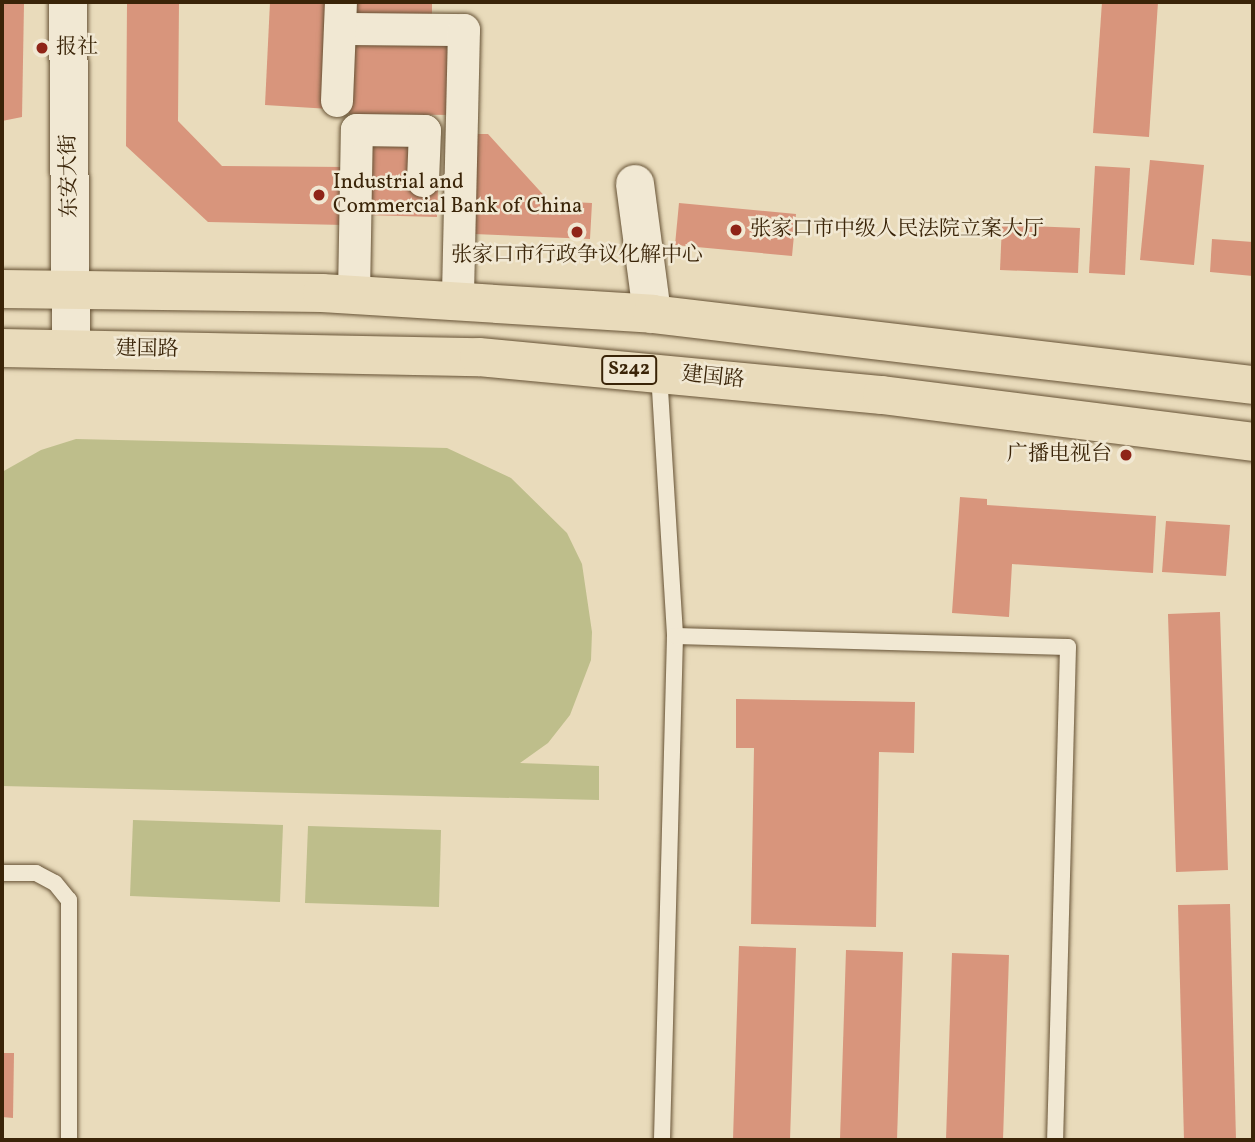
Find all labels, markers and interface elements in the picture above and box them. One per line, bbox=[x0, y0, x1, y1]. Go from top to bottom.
place label: 报社 bbox=[56, 35, 98, 61]
marker: 报社 bbox=[34, 40, 50, 56]
street label: 东安大街 bbox=[57, 134, 83, 218]
place label: Industrial and Commercial Bank of China bbox=[333, 170, 580, 220]
marker: Industrial and Commercial Bank of China bbox=[311, 187, 327, 203]
place label: 张家口市中级人民法院立案大厅 bbox=[750, 217, 1044, 243]
marker: 张家口市中级人民法院立案大厅 bbox=[728, 222, 744, 238]
marker: 张家口市行政争议化解中心 bbox=[569, 224, 585, 240]
place label: 张家口市行政争议化解中心 bbox=[451, 243, 703, 269]
street label: 建国路 bbox=[115, 337, 179, 363]
road number: S242 bbox=[601, 354, 657, 386]
street label: 建国路 bbox=[680, 362, 746, 394]
place label: 广播电视台 bbox=[1007, 442, 1112, 468]
marker: 广播电视台 bbox=[1118, 447, 1134, 463]

